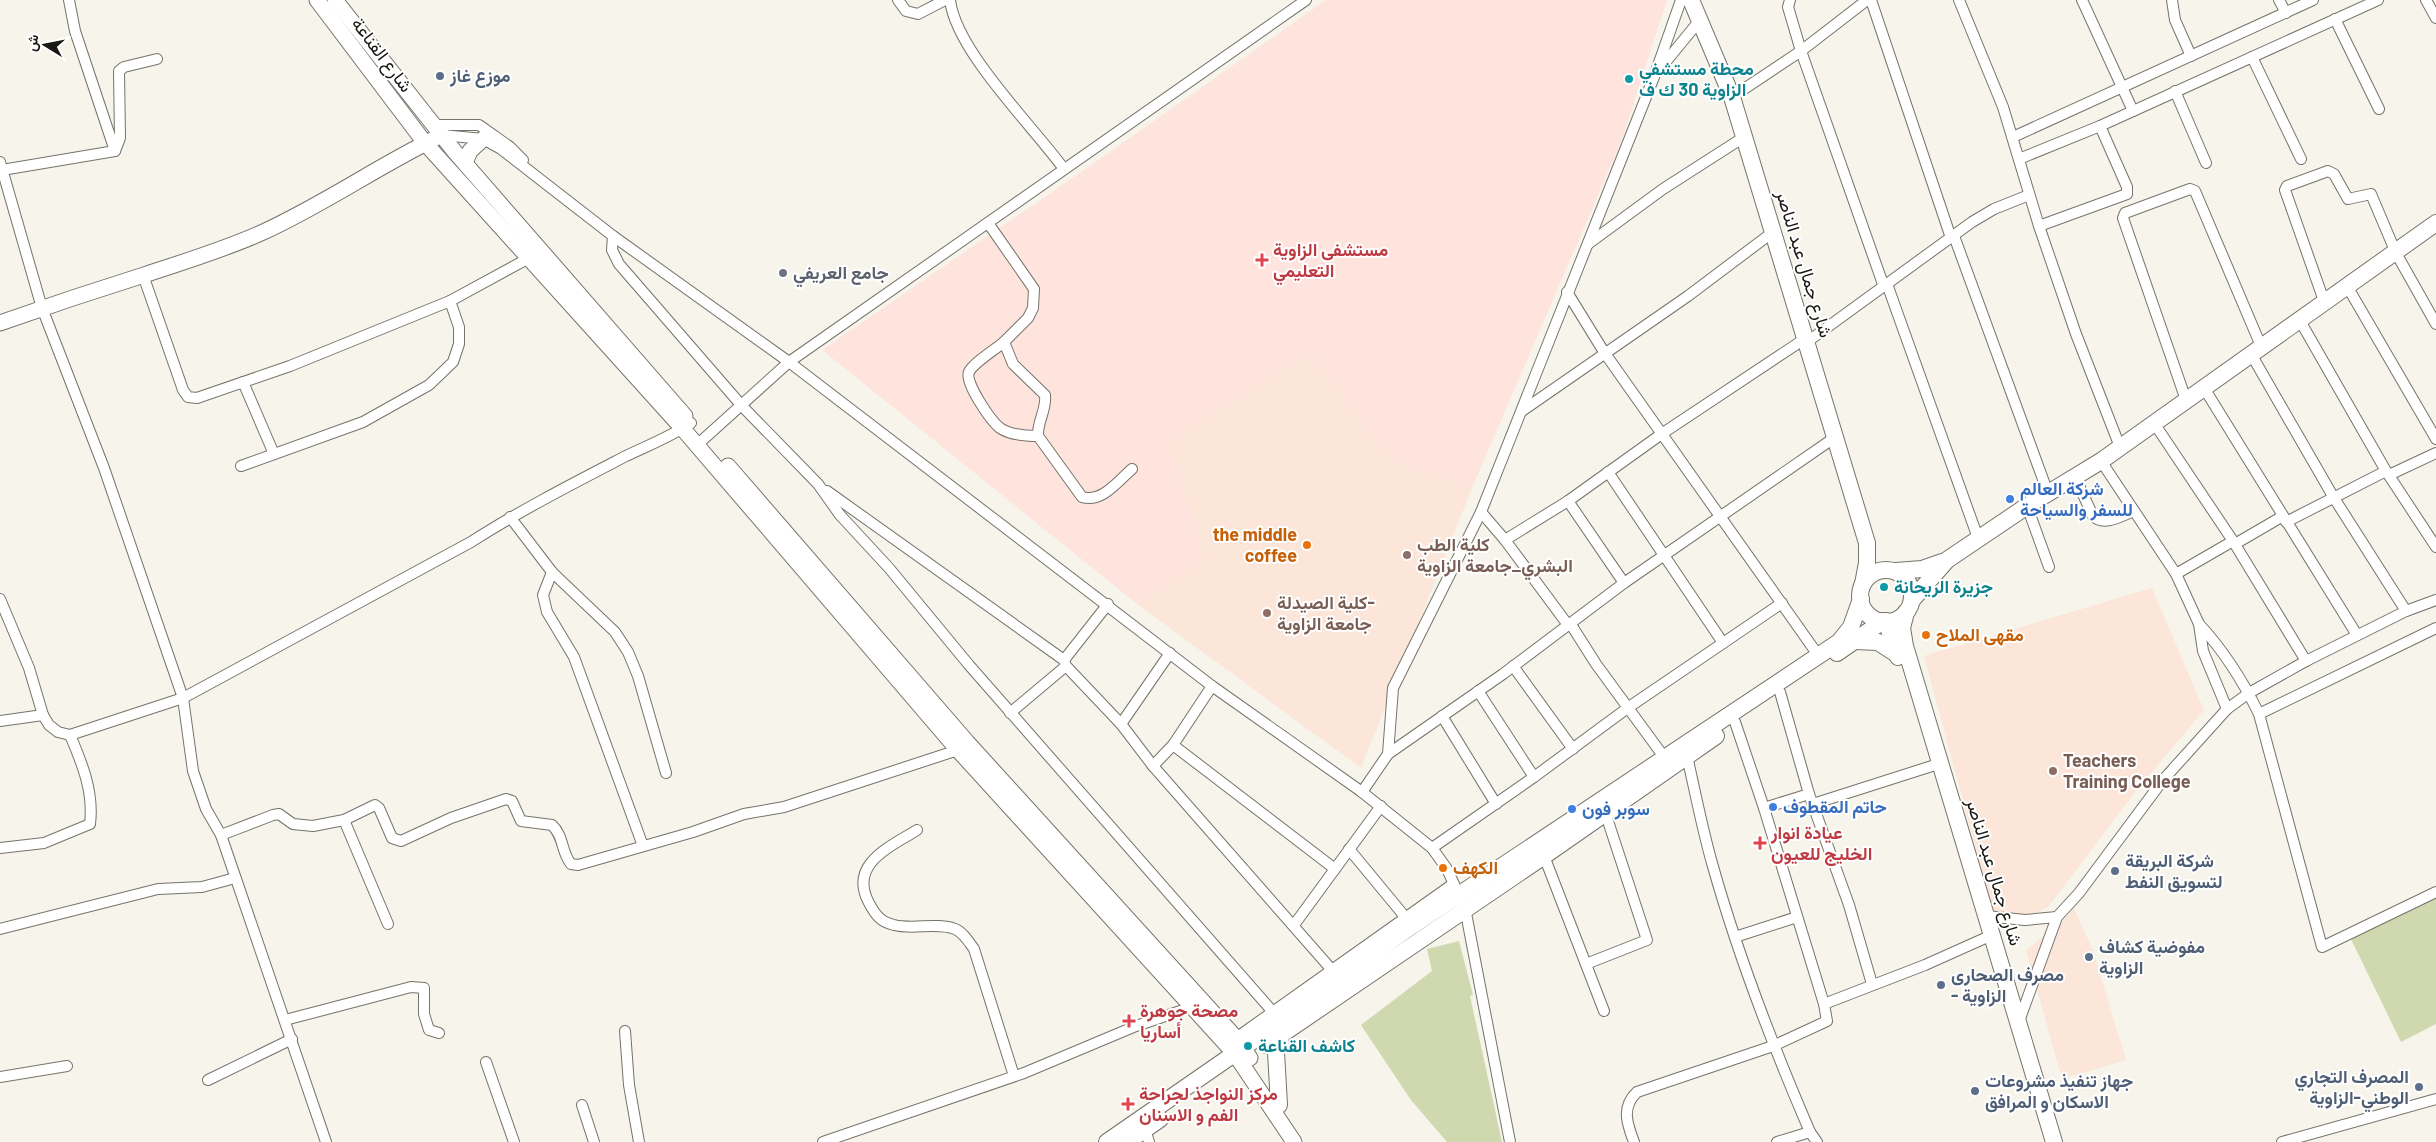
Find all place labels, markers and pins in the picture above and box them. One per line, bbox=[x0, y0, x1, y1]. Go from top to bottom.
place label: محطة مستشفي الزاوية 30 ك ف bbox=[1639, 57, 1754, 101]
place label: موزع غاز bbox=[449, 64, 511, 88]
marker: موزع غاز bbox=[434, 70, 446, 82]
marker: محطة مستشفي الزاوية 30 ك ف bbox=[1623, 73, 1635, 85]
place label: مستشفى الزاوية التعليمي bbox=[1273, 238, 1389, 286]
marker: مستشفى الزاوية التعليمي bbox=[1255, 253, 1269, 267]
place label: جامع العريفي bbox=[793, 261, 889, 288]
marker: جامع العريفي bbox=[777, 267, 789, 279]
place label: شركة العالم للسفر والسياحة bbox=[2020, 477, 2133, 521]
marker: شركة العالم للسفر والسياحة bbox=[2004, 493, 2016, 505]
place label: the middle coffee bbox=[1213, 523, 1297, 566]
place label: كلية الطب البشري_جامعة الزاوية bbox=[1417, 533, 1573, 581]
marker: the middle coffee bbox=[1301, 539, 1313, 551]
marker: كلية الطب البشري_جامعة الزاوية bbox=[1401, 549, 1413, 561]
place label: جزيرة الريحانة bbox=[1894, 575, 1993, 598]
marker: جزيرة الريحانة bbox=[1878, 581, 1890, 593]
place label: كلية الصيدلة- جامعة الزاوية bbox=[1277, 591, 1375, 635]
marker: كلية الصيدلة- جامعة الزاوية bbox=[1261, 607, 1273, 619]
place label: مقهى الملاح bbox=[1936, 623, 2024, 647]
marker: مقهى الملاح bbox=[1920, 629, 1932, 641]
place label: Teachers Training College bbox=[2063, 749, 2191, 792]
marker: Teachers Training College bbox=[2047, 765, 2059, 777]
place label: حاتم المقطوف bbox=[1783, 795, 1887, 819]
place label: سوبر فون bbox=[1582, 797, 1650, 820]
marker: حاتم المقطوف bbox=[1767, 801, 1779, 813]
marker: سوبر فون bbox=[1566, 803, 1578, 815]
place label: عيادة انوار الخليج للعيون bbox=[1770, 821, 1872, 866]
marker: عيادة انوار الخليج للعيون bbox=[1753, 836, 1767, 850]
place label: شركة البريقة لتسويق النفط bbox=[2125, 849, 2223, 893]
place label: الكهف bbox=[1453, 856, 1498, 879]
marker: الكهف bbox=[1437, 862, 1449, 874]
marker: شركة البريقة لتسويق النفط bbox=[2109, 865, 2121, 877]
place label: مفوضية كشاف الزاوية bbox=[2099, 935, 2205, 979]
marker: مفوضية كشاف الزاوية bbox=[2083, 951, 2095, 963]
place label: مصرف الصحارى - الزاوية bbox=[1951, 963, 2064, 1007]
marker: مصرف الصحارى - الزاوية bbox=[1935, 979, 1947, 991]
place label: مصحة جوهرة أساريا bbox=[1140, 999, 1238, 1043]
marker: مصحة جوهرة أساريا bbox=[1122, 1014, 1136, 1028]
place label: كاشف القناعة bbox=[1258, 1034, 1355, 1056]
marker: كاشف القناعة bbox=[1242, 1040, 1254, 1052]
place label: المصرف التجاري الوطني-الزاوية bbox=[2294, 1065, 2409, 1113]
place label: جهاز تنفيذ مشروعات الاسكان و المرافق bbox=[1985, 1069, 2133, 1113]
marker: المصرف التجاري الوطني-الزاوية bbox=[2413, 1081, 2425, 1093]
place label: مركز النواجذ لجراحة الفم و الاسنان bbox=[1139, 1082, 1278, 1127]
marker: جهاز تنفيذ مشروعات الاسكان و المرافق bbox=[1969, 1085, 1981, 1097]
marker: مركز النواجذ لجراحة الفم و الاسنان bbox=[1121, 1097, 1135, 1111]

